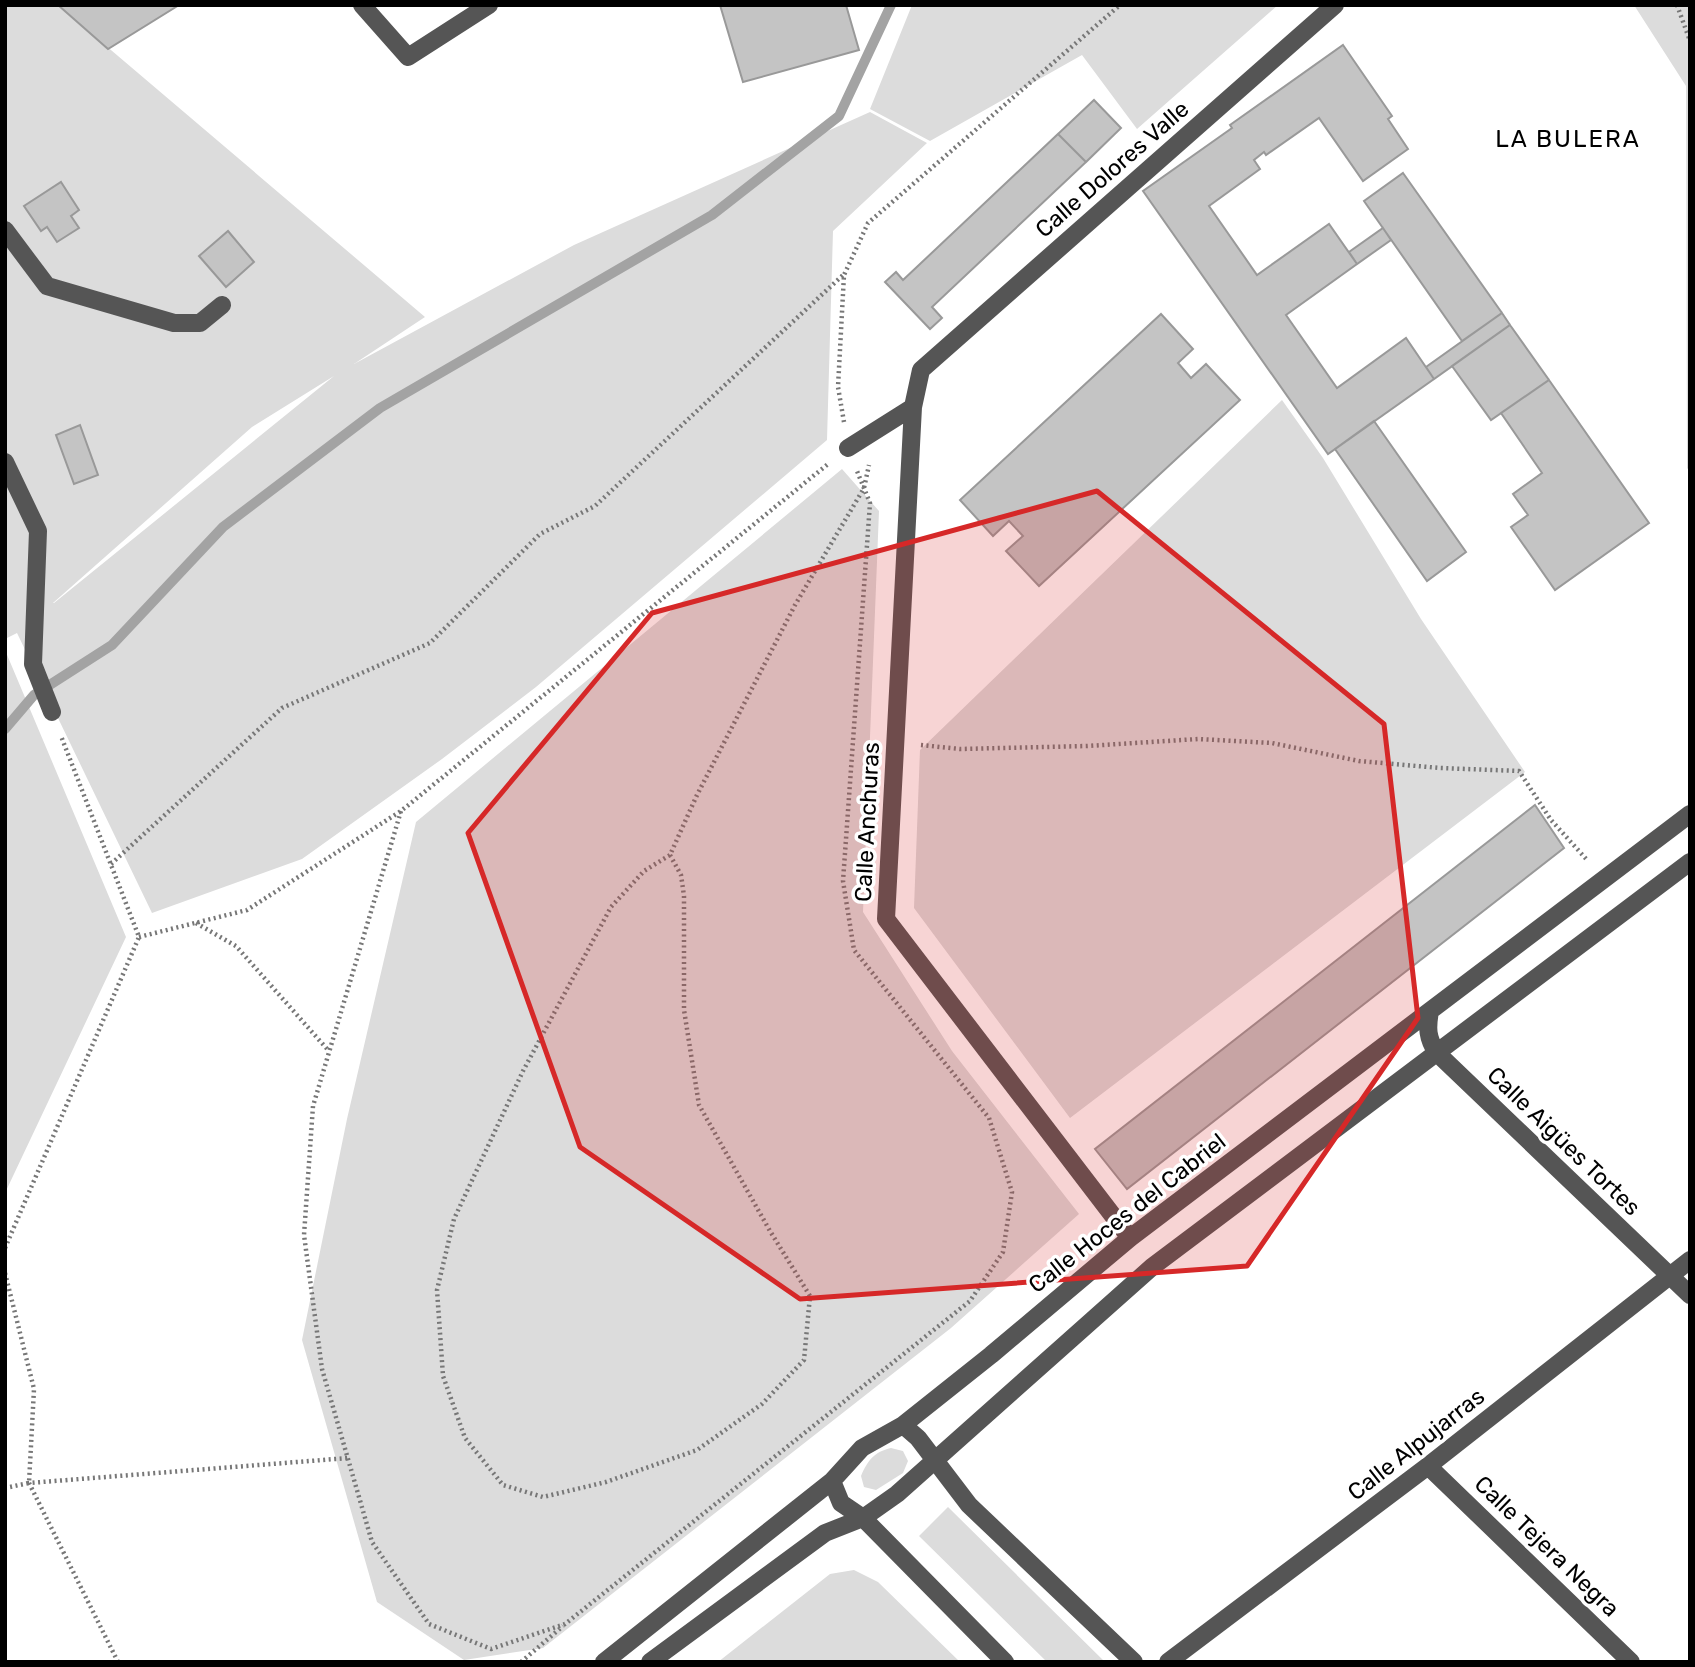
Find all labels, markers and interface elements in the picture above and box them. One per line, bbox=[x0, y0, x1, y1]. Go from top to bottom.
street label: Calle Dolores Valle bbox=[1030, 95, 1194, 243]
district label: LA BULERA bbox=[1495, 125, 1641, 153]
street label: Calle Anchuras bbox=[849, 741, 885, 903]
street label: Calle Aigües Tortes bbox=[1482, 1061, 1646, 1221]
street label: Calle Hoces del Cabriel bbox=[1023, 1127, 1231, 1299]
street label: Calle Alpujarras bbox=[1342, 1382, 1490, 1506]
street label: Calle Tejera Negra bbox=[1469, 1470, 1625, 1622]

